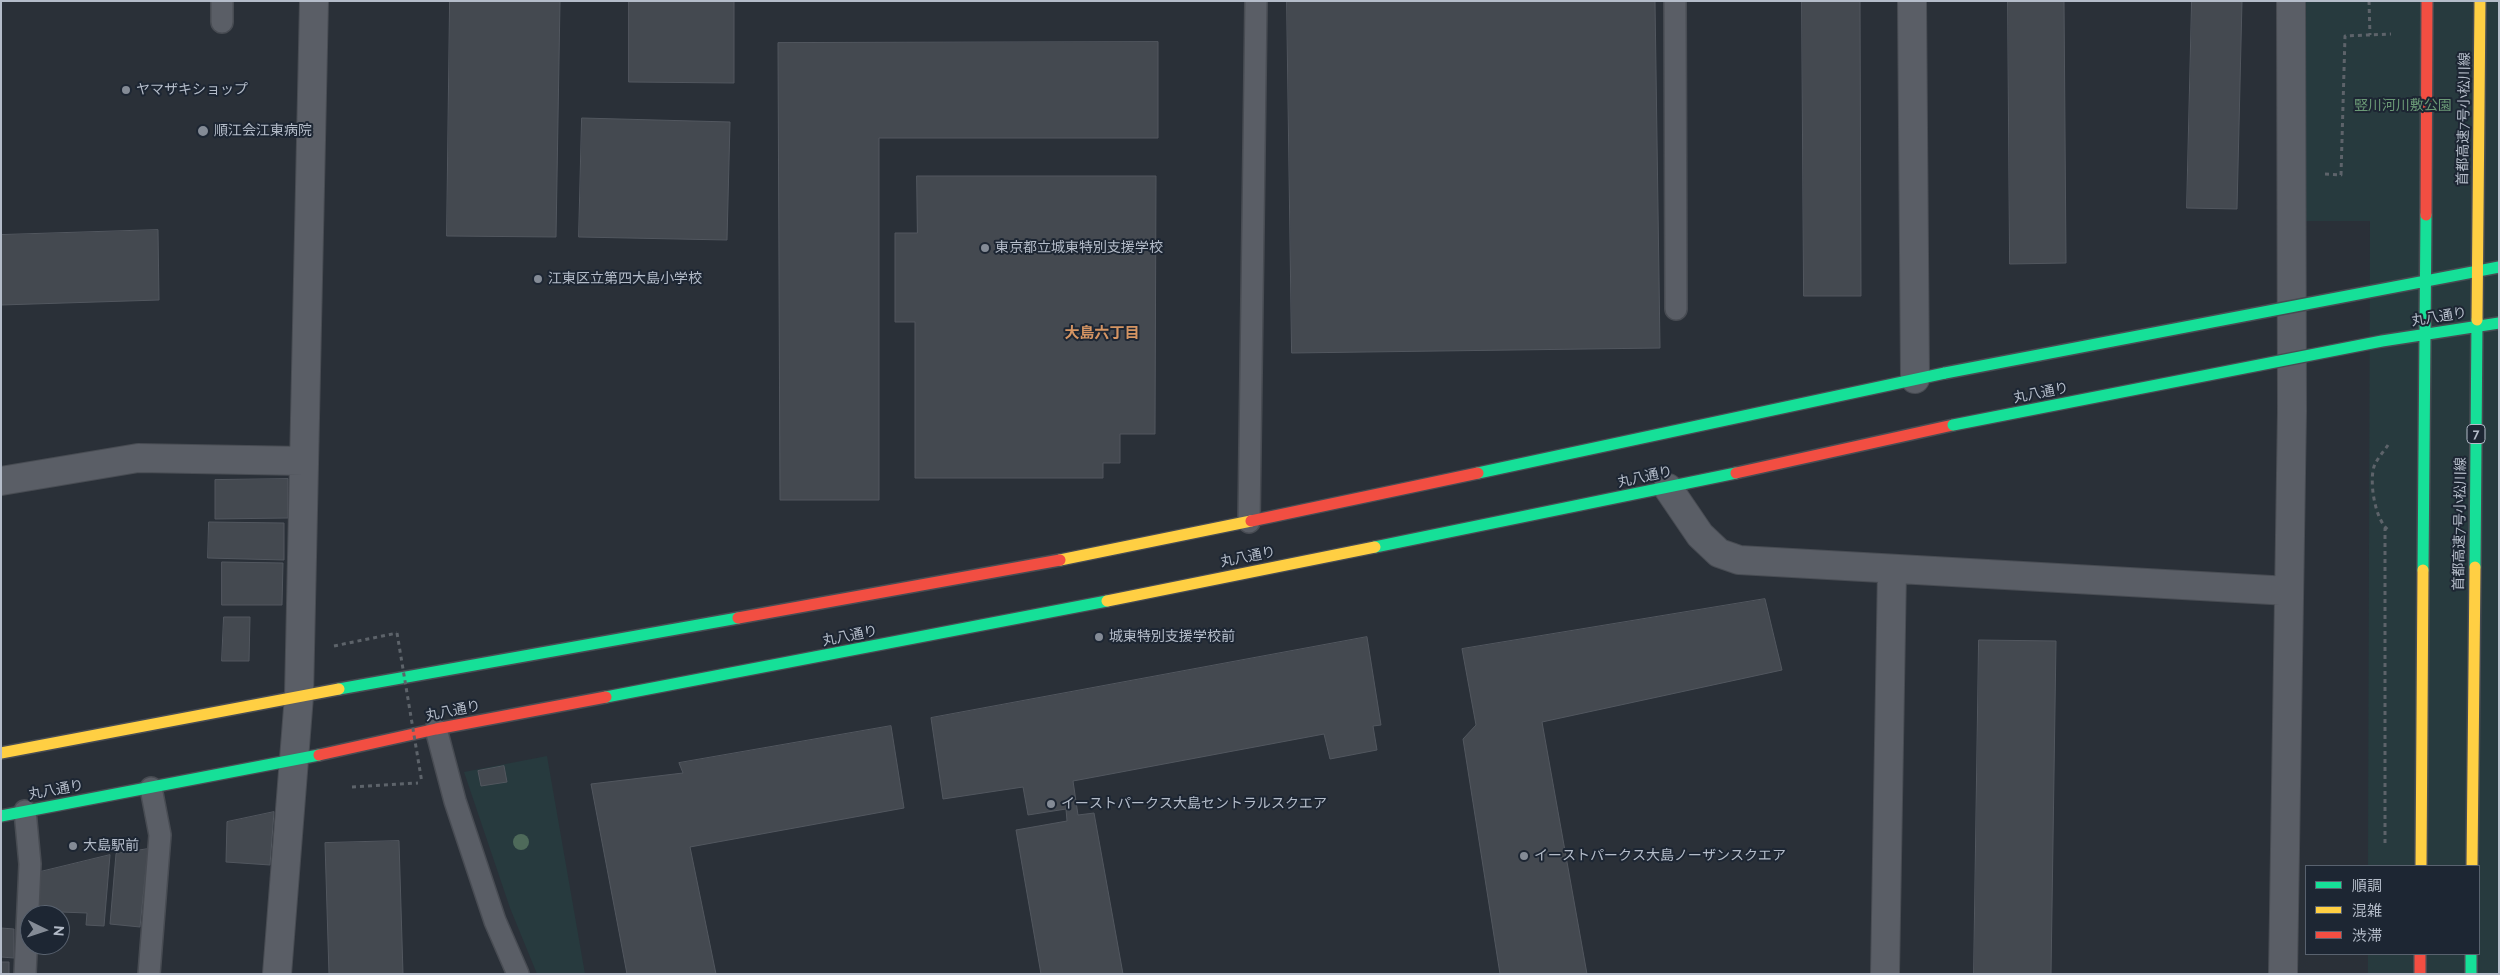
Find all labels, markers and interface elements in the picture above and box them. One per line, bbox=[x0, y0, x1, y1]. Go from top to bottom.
street label: 首都高速7号小松川線 bbox=[2454, 52, 2474, 186]
place label: ヤマザキショップ bbox=[136, 82, 248, 98]
marker: ヤマザキショップ bbox=[120, 84, 132, 96]
park label: 竪川河川敷公園 bbox=[2354, 98, 2452, 114]
place label: 順江会江東病院 bbox=[214, 123, 312, 139]
marker: 順江会江東病院 bbox=[196, 124, 210, 138]
place label: 東京都立城東特別支援学校 bbox=[995, 240, 1163, 256]
marker: 東京都立城東特別支援学校 bbox=[979, 242, 991, 254]
place label: 江東区立第四大島小学校 bbox=[548, 271, 702, 287]
marker: 江東区立第四大島小学校 bbox=[532, 273, 544, 285]
street label: 丸八通り bbox=[2410, 304, 2468, 330]
district label: 大島六丁目 bbox=[1065, 324, 1139, 342]
street label: 丸八通り bbox=[2012, 379, 2070, 407]
road number: 7 bbox=[2467, 424, 2485, 444]
street label: 首都高速7号小松川線 bbox=[2450, 457, 2470, 591]
street label: 丸八通り bbox=[1616, 463, 1674, 491]
street label: 丸八通り bbox=[1219, 543, 1277, 571]
street label: 丸八通り bbox=[821, 622, 879, 650]
place label: 城東特別支援学校前 bbox=[1109, 629, 1235, 645]
marker: 城東特別支援学校前 bbox=[1093, 631, 1105, 643]
street label: 丸八通り bbox=[424, 697, 482, 725]
street label: 丸八通り bbox=[27, 777, 85, 803]
place label: イーストパークス大島セントラルスクエア bbox=[1061, 796, 1327, 812]
marker: イーストパークス大島セントラルスクエア bbox=[1045, 798, 1057, 810]
place label: 大島駅前 bbox=[83, 838, 139, 854]
marker: 大島駅前 bbox=[67, 840, 79, 852]
place label: イーストパークス大島ノーザンスクエア bbox=[1534, 848, 1786, 864]
marker: イーストパークス大島ノーザンスクエア bbox=[1518, 850, 1530, 862]
legend bbox=[2305, 865, 2480, 955]
text: 順調 bbox=[2352, 877, 2382, 895]
text: 混雑 bbox=[2352, 902, 2382, 920]
north arrow bbox=[20, 905, 70, 955]
text: N bbox=[51, 925, 67, 937]
text: 渋滞 bbox=[2352, 927, 2382, 945]

